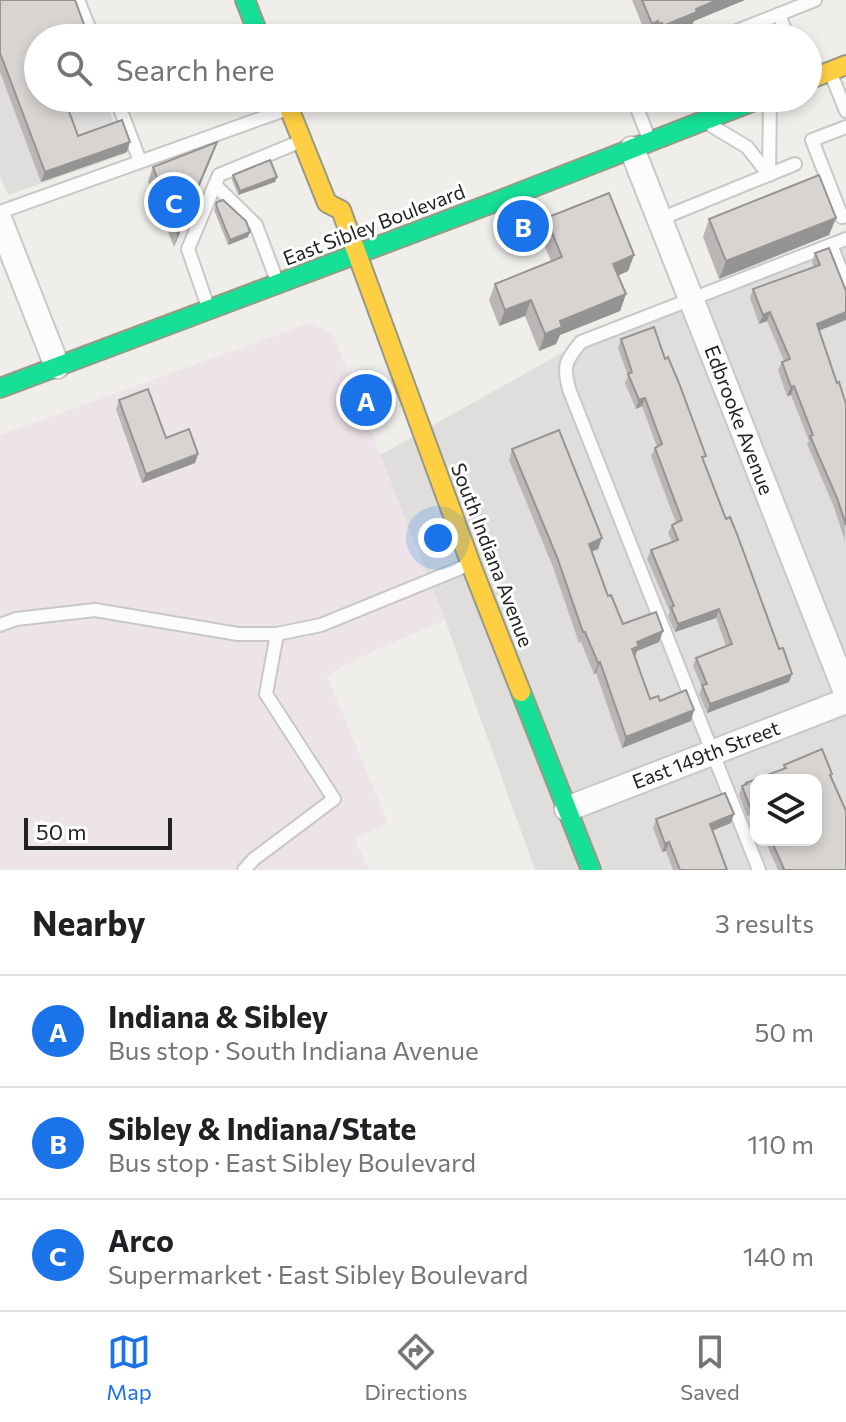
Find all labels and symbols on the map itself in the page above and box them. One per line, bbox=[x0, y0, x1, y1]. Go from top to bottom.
pin: C bbox=[148, 172, 200, 232]
street label: East Sibley Boulevard bbox=[279, 178, 468, 270]
pin: B bbox=[497, 196, 549, 256]
street label: Edbrooke Avenue bbox=[700, 341, 779, 498]
pin: A bbox=[340, 370, 392, 430]
street label: South Indiana Avenue bbox=[447, 459, 539, 650]
your location bbox=[418, 518, 458, 558]
street label: East 149th Street bbox=[628, 715, 783, 793]
scale bar bbox=[24, 814, 172, 850]

